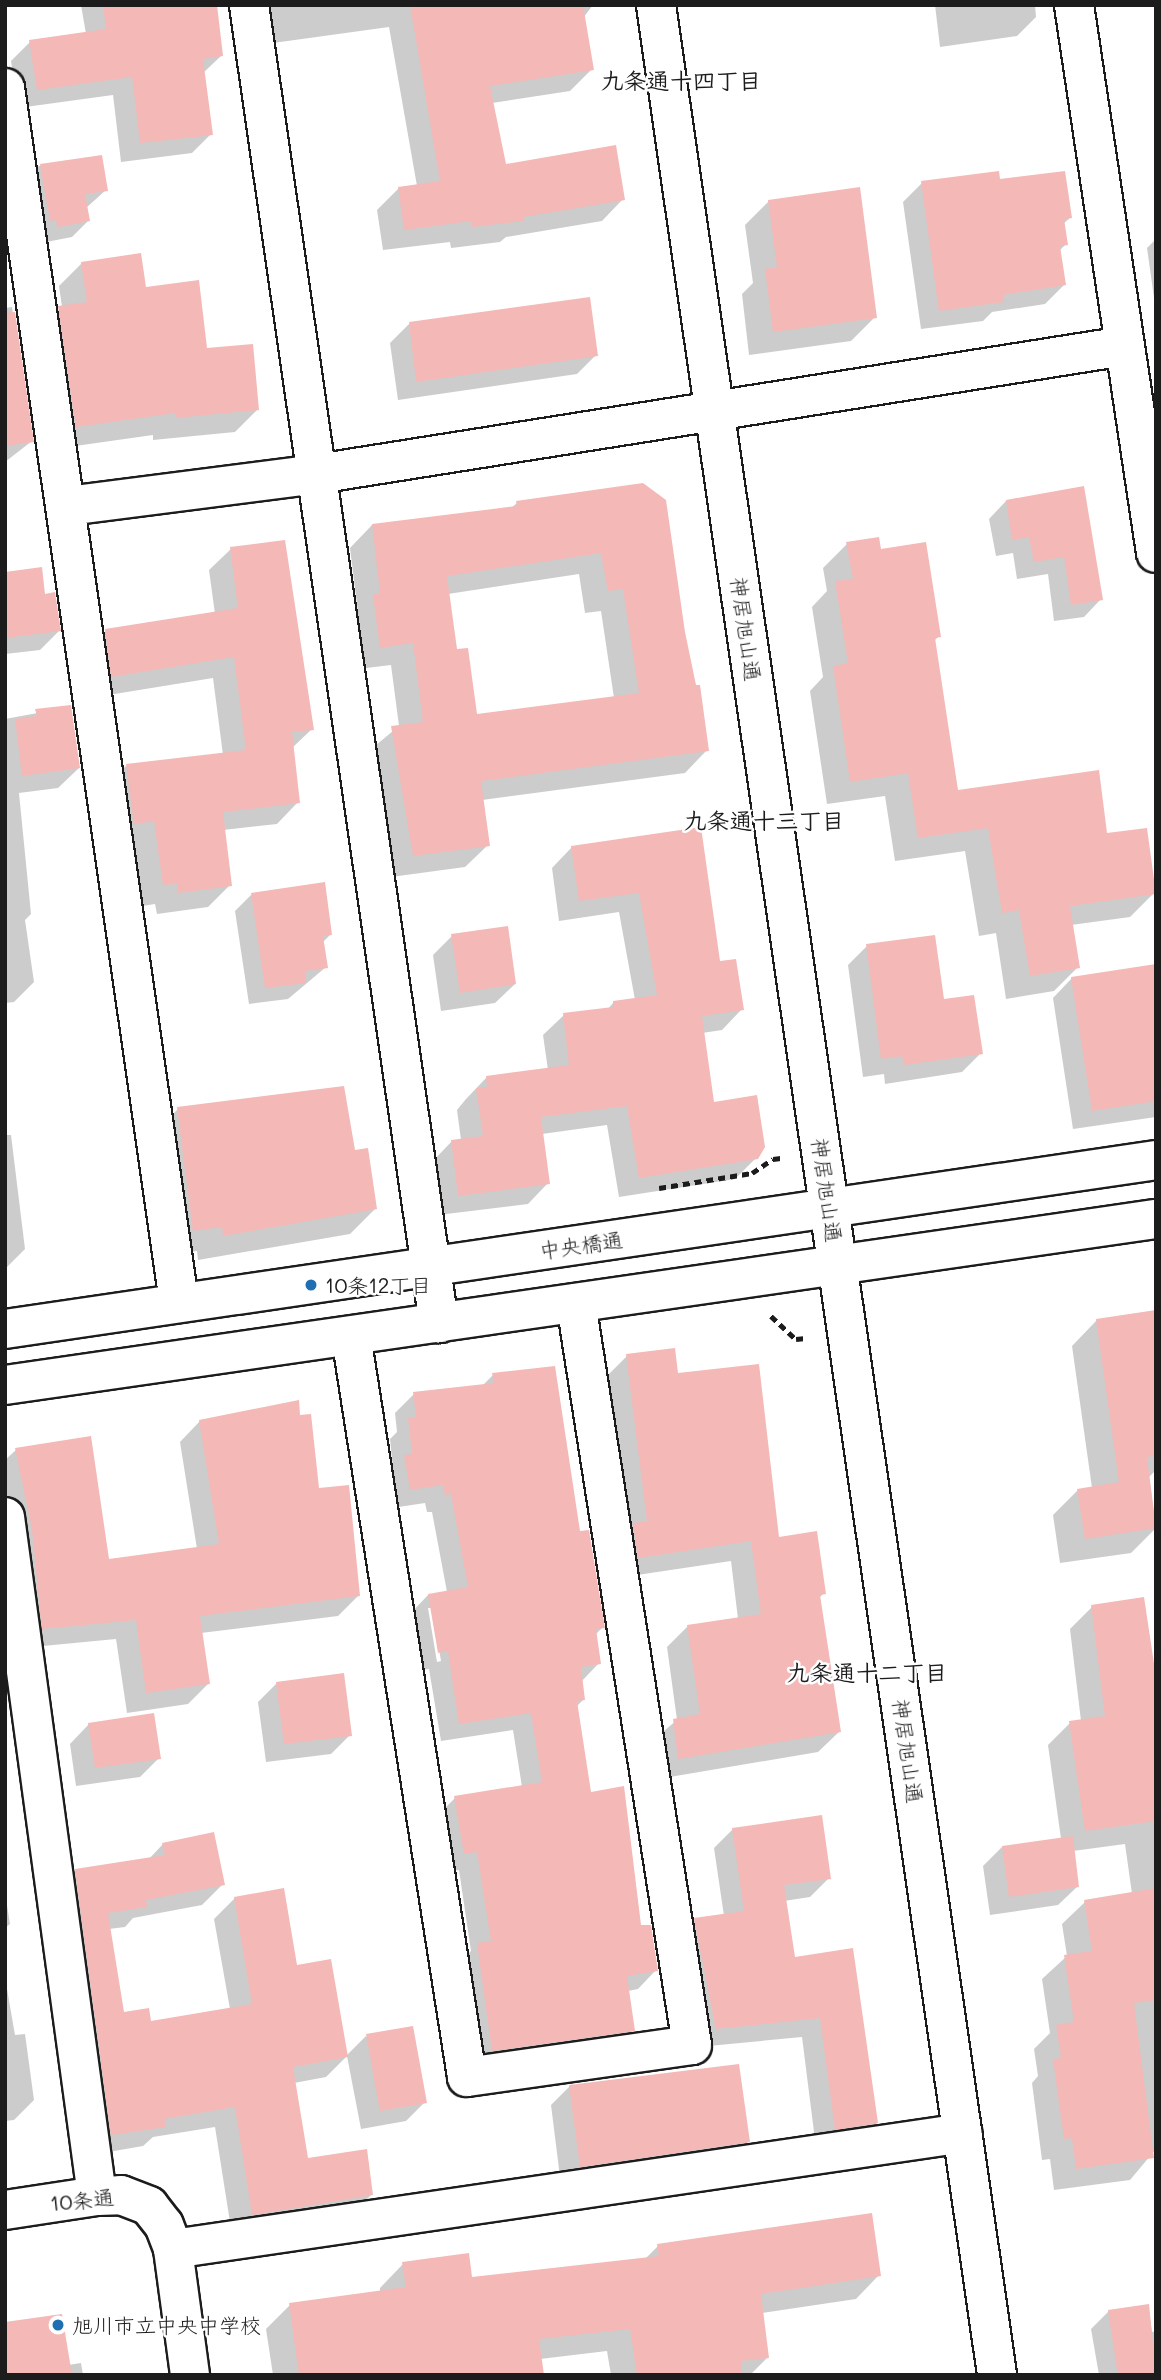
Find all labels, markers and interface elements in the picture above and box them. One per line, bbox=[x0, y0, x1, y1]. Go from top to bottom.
district label: 九条通十四丁目 bbox=[601, 66, 761, 94]
street label: 神居旭山通 bbox=[726, 575, 766, 683]
district label: 九条通十三丁目 bbox=[684, 806, 844, 834]
street label: 神居旭山通 bbox=[807, 1136, 847, 1244]
street label: 中央橋通 bbox=[538, 1227, 624, 1263]
place label: 10条12丁目 bbox=[325, 1272, 431, 1298]
marker: 10条12丁目 bbox=[303, 1277, 319, 1293]
district label: 九条通十二丁目 bbox=[787, 1658, 947, 1686]
street label: 神居旭山通 bbox=[888, 1697, 928, 1805]
street label: 10条通 bbox=[49, 2184, 115, 2216]
place label: 旭川市立中央中学校 bbox=[72, 2312, 261, 2338]
marker: 旭川市立中央中学校 bbox=[50, 2317, 66, 2333]

